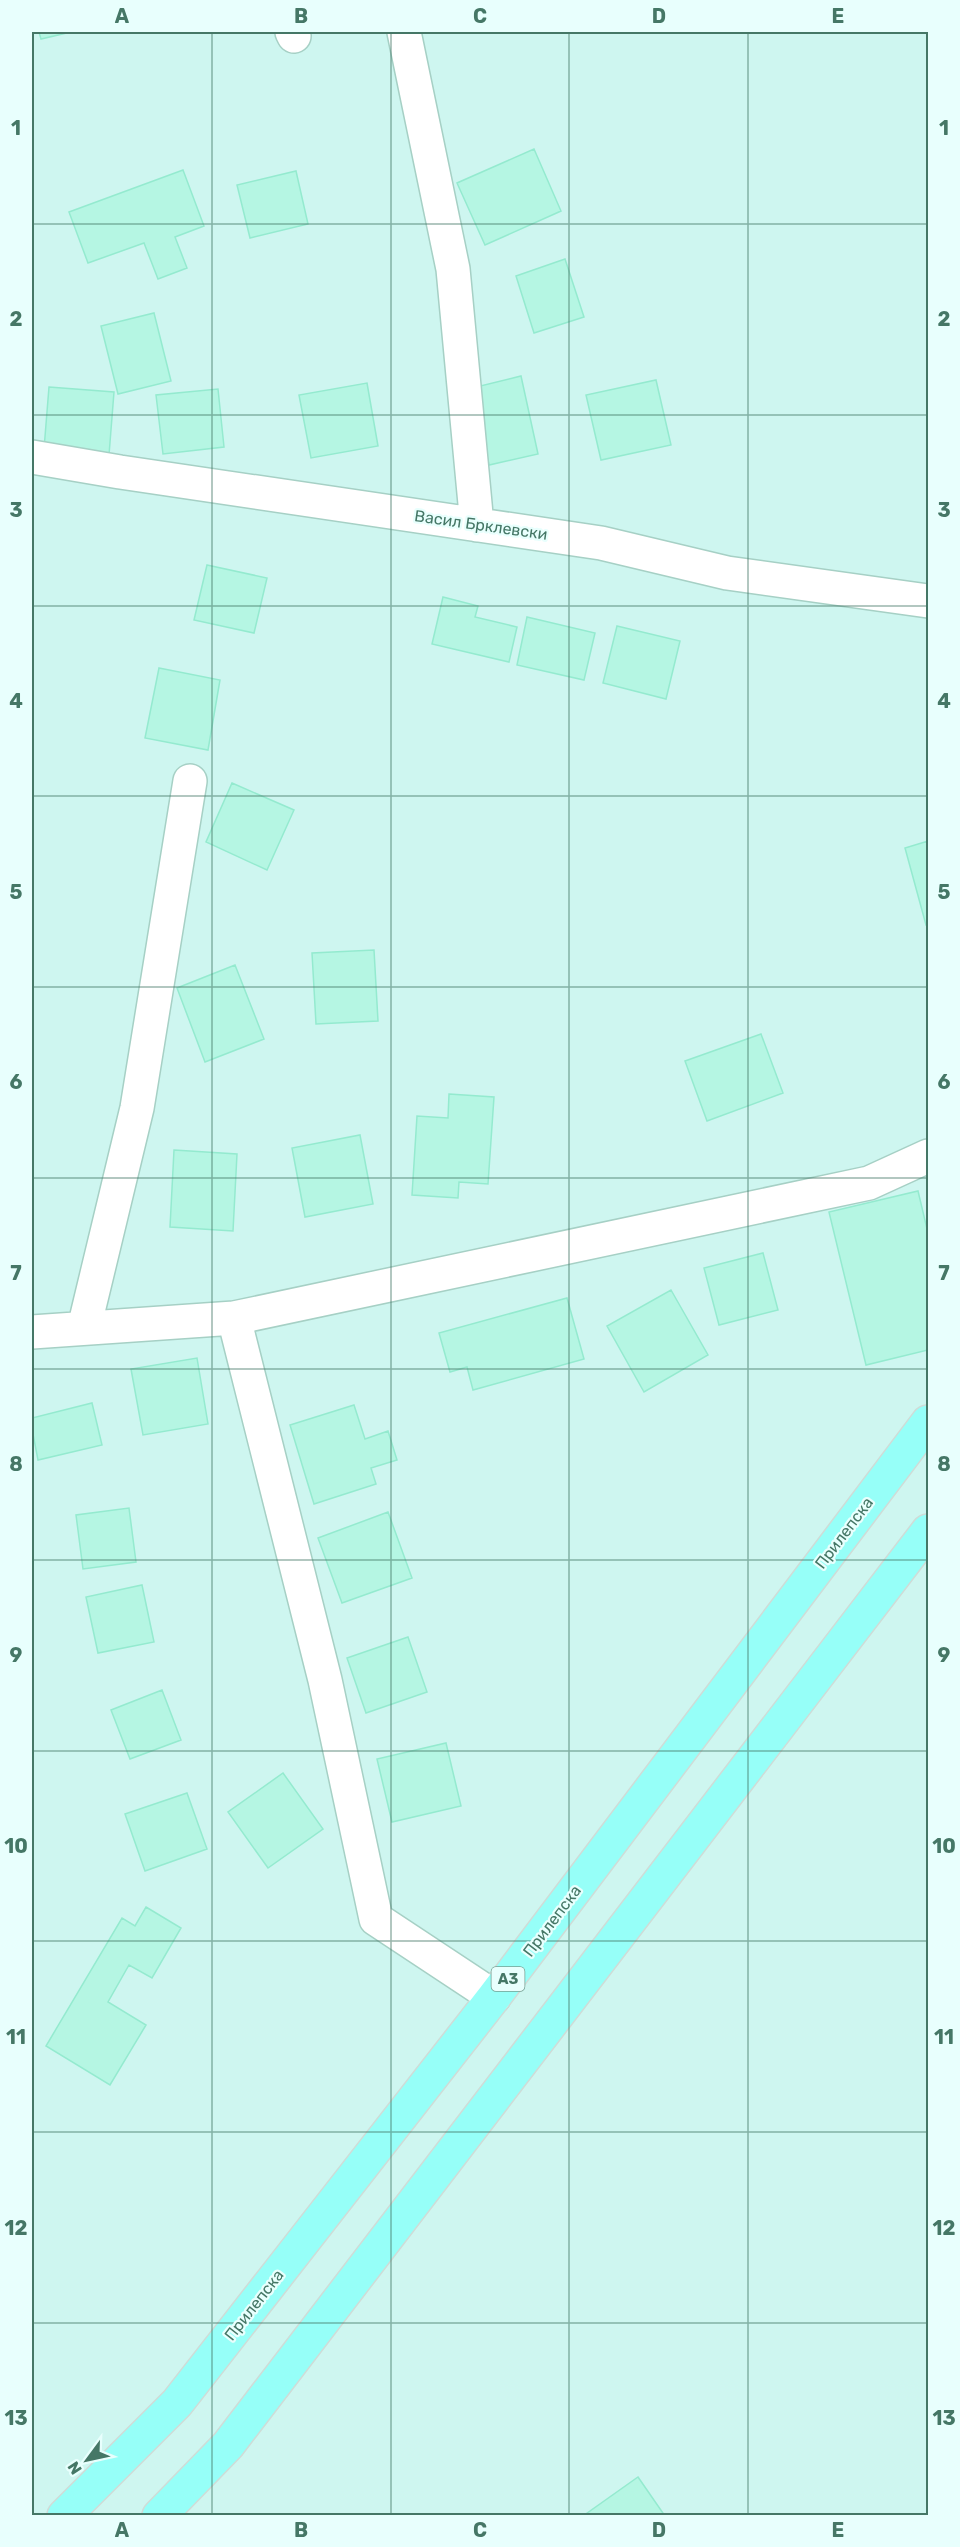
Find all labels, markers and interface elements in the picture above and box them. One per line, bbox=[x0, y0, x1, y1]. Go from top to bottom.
text: A bbox=[115, 4, 130, 28]
text: B bbox=[294, 4, 308, 28]
text: C bbox=[473, 4, 487, 28]
text: D bbox=[652, 4, 666, 28]
text: E bbox=[832, 4, 844, 28]
text: 1 bbox=[11, 116, 21, 140]
text: 1 bbox=[939, 116, 949, 140]
text: 2 bbox=[10, 307, 23, 331]
text: 2 bbox=[938, 307, 951, 331]
text: 3 bbox=[9, 498, 23, 522]
text: 3 bbox=[937, 498, 951, 522]
street label: Васил Брклевски bbox=[413, 506, 549, 544]
text: 4 bbox=[9, 689, 23, 713]
text: 4 bbox=[937, 689, 951, 713]
text: 5 bbox=[10, 880, 23, 904]
text: 5 bbox=[938, 880, 951, 904]
text: 6 bbox=[9, 1070, 23, 1094]
text: 6 bbox=[937, 1070, 951, 1094]
text: 7 bbox=[10, 1261, 22, 1285]
text: 7 bbox=[938, 1261, 950, 1285]
text: 8 bbox=[9, 1452, 23, 1476]
text: 8 bbox=[937, 1452, 951, 1476]
street label: Прилепска bbox=[811, 1493, 877, 1573]
text: 9 bbox=[10, 1643, 23, 1667]
text: 9 bbox=[938, 1643, 951, 1667]
text: 10 bbox=[4, 1834, 28, 1858]
text: 10 bbox=[932, 1834, 956, 1858]
street label: Прилепска bbox=[519, 1881, 585, 1961]
road number: A3 bbox=[492, 1967, 524, 1991]
text: 11 bbox=[6, 2025, 26, 2049]
text: 11 bbox=[934, 2025, 954, 2049]
text: 12 bbox=[5, 2216, 27, 2240]
text: 12 bbox=[933, 2216, 955, 2240]
street label: Прилепска bbox=[220, 2266, 288, 2344]
text: 13 bbox=[4, 2406, 28, 2430]
text: 13 bbox=[932, 2406, 956, 2430]
north arrow bbox=[57, 2430, 117, 2490]
text: N bbox=[64, 2458, 86, 2478]
text: A bbox=[115, 2518, 130, 2542]
text: B bbox=[294, 2518, 308, 2542]
text: C bbox=[473, 2518, 487, 2542]
text: D bbox=[652, 2518, 666, 2542]
text: E bbox=[832, 2518, 844, 2542]

